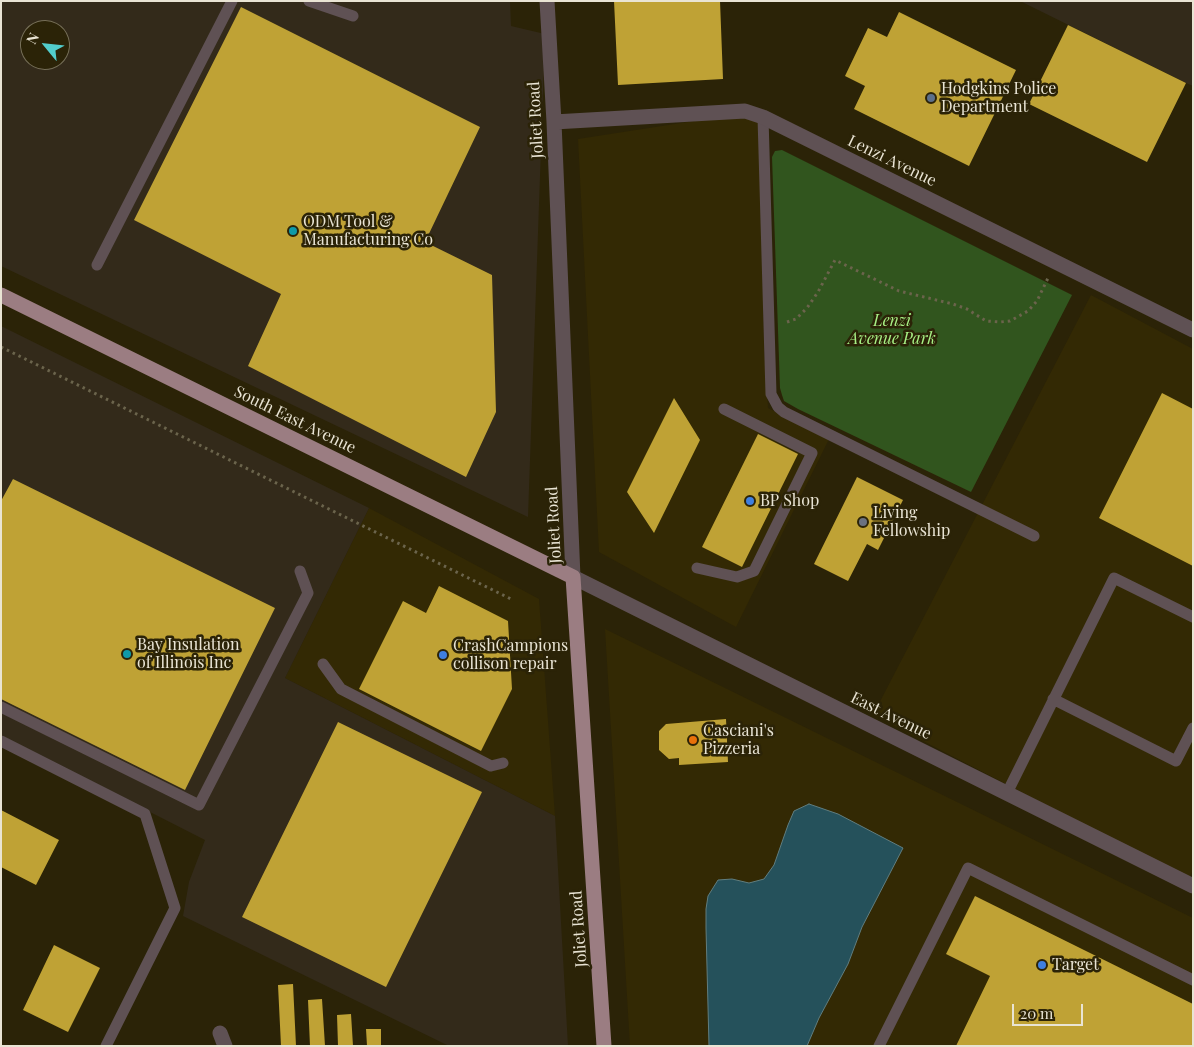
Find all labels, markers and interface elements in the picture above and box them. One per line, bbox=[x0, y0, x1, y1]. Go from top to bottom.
north arrow bbox=[20, 20, 70, 70]
text: N bbox=[21, 29, 43, 47]
place label: Hodgkins Police Department bbox=[941, 79, 1056, 117]
street label: Joliet Road bbox=[524, 81, 548, 159]
marker: Hodgkins Police Department bbox=[925, 92, 937, 104]
street label: Lenzi Avenue bbox=[845, 131, 939, 191]
place label: ODM Tool & Manufacturing Co bbox=[303, 212, 433, 250]
marker: ODM Tool & Manufacturing Co bbox=[287, 225, 299, 237]
park label: Lenzi Avenue Park bbox=[848, 311, 936, 349]
street label: South East Avenue bbox=[231, 382, 359, 458]
street label: Joliet Road bbox=[542, 486, 566, 564]
place label: BP Shop bbox=[760, 491, 819, 511]
marker: BP Shop bbox=[744, 495, 756, 507]
place label: Living Fellowship bbox=[873, 503, 950, 541]
marker: Living Fellowship bbox=[857, 516, 869, 528]
place label: Bay Insulation of Illinois Inc bbox=[137, 635, 240, 673]
place label: CrashCampions collison repair bbox=[453, 636, 568, 674]
marker: Bay Insulation of Illinois Inc bbox=[121, 648, 133, 660]
marker: CrashCampions collison repair bbox=[437, 649, 449, 661]
street label: East Avenue bbox=[848, 688, 934, 744]
place label: Casciani's Pizzeria bbox=[703, 721, 774, 759]
marker: Casciani's Pizzeria bbox=[687, 734, 699, 746]
street label: Joliet Road bbox=[567, 890, 591, 968]
place label: Target bbox=[1052, 955, 1099, 975]
marker: Target bbox=[1036, 959, 1048, 971]
scale bar bbox=[1014, 994, 1085, 1026]
text: 20 m bbox=[1020, 1003, 1053, 1023]

